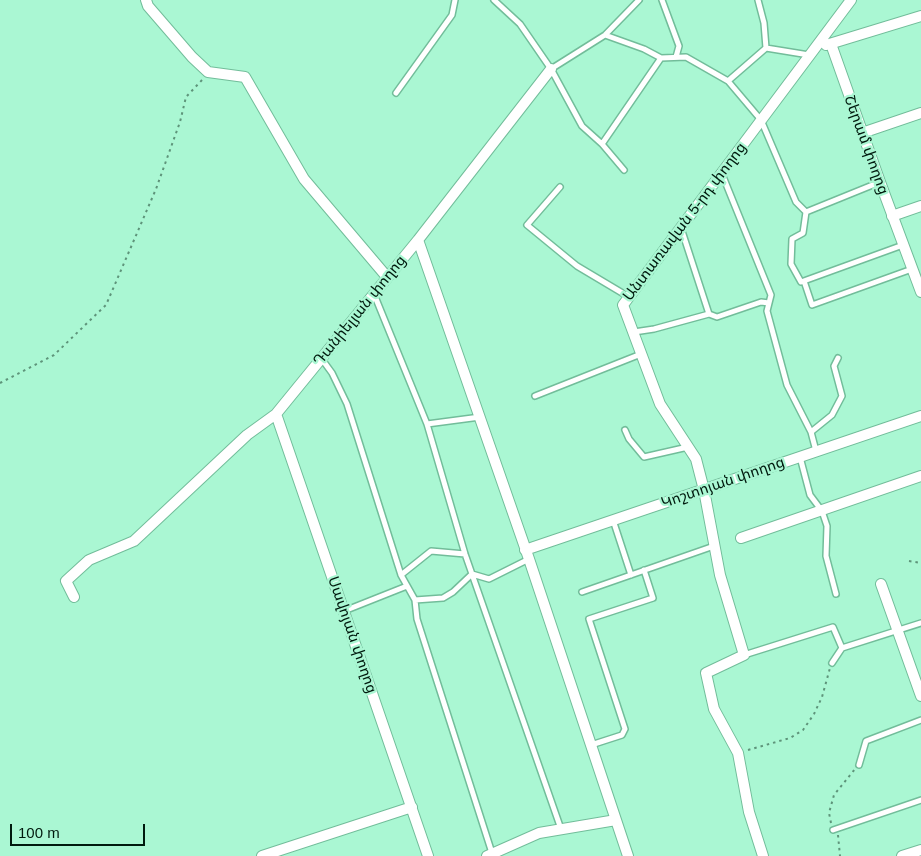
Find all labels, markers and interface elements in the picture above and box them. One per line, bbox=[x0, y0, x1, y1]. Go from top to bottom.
street label: Շերամ փողոց bbox=[840, 93, 892, 197]
street label: Անտառավան 5-րդ փողոց bbox=[620, 139, 750, 305]
street label: Դանիելյան փողոց bbox=[310, 252, 410, 370]
street label: Կոշտոյան փողոց bbox=[659, 453, 787, 513]
street label: Սավոյան փողոց bbox=[324, 574, 380, 696]
scale bar bbox=[12, 814, 148, 846]
text: 100 m bbox=[18, 824, 60, 841]

